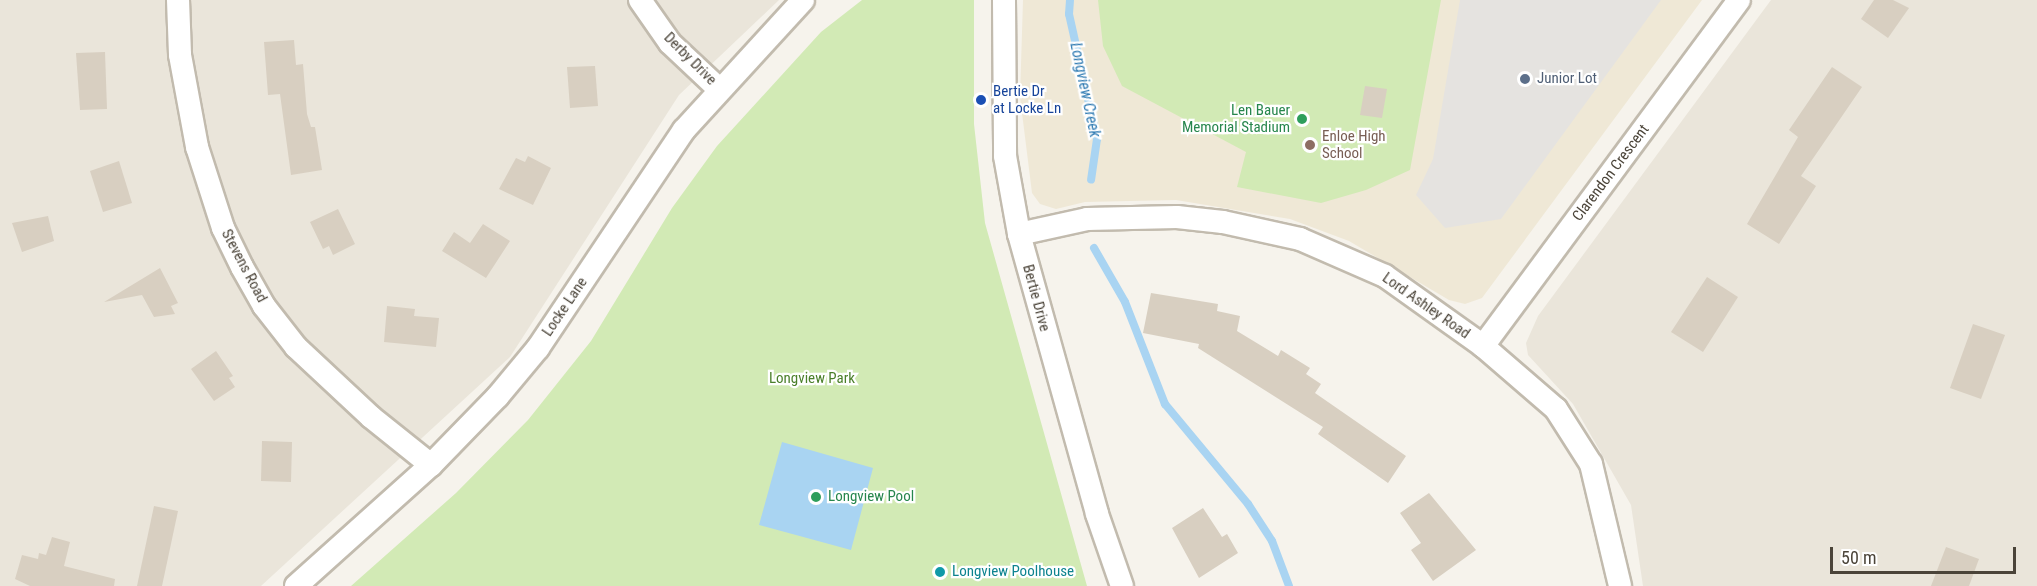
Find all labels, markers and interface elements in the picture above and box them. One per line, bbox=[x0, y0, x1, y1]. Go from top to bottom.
street label: Derby Drive bbox=[660, 29, 720, 89]
water label: Longview Creek bbox=[1066, 41, 1104, 139]
place label: Junior Lot bbox=[1537, 70, 1597, 88]
marker: Junior Lot bbox=[1518, 72, 1532, 86]
place label: Bertie Dr at Locke Ln bbox=[993, 82, 1061, 117]
marker: Bertie Dr at Locke Ln bbox=[974, 93, 988, 107]
place label: Len Bauer Memorial Stadium bbox=[1182, 101, 1290, 136]
marker: Len Bauer Memorial Stadium bbox=[1295, 112, 1309, 126]
street label: Clarendon Crescent bbox=[1569, 121, 1653, 225]
place label: Enloe High School bbox=[1322, 127, 1386, 162]
marker: Enloe High School bbox=[1303, 138, 1317, 152]
street label: Stevens Road bbox=[217, 226, 271, 306]
street label: Bertie Drive bbox=[1018, 263, 1054, 333]
street label: Lord Ashley Road bbox=[1379, 269, 1473, 343]
street label: Locke Lane bbox=[539, 274, 591, 340]
park label: Longview Park bbox=[769, 370, 855, 388]
place label: Longview Pool bbox=[828, 488, 914, 506]
marker: Longview Pool bbox=[809, 490, 823, 504]
scale bar bbox=[1833, 535, 2019, 573]
text: 50 m bbox=[1841, 547, 1876, 568]
place label: Longview Poolhouse bbox=[952, 563, 1074, 581]
marker: Longview Poolhouse bbox=[933, 565, 947, 579]

